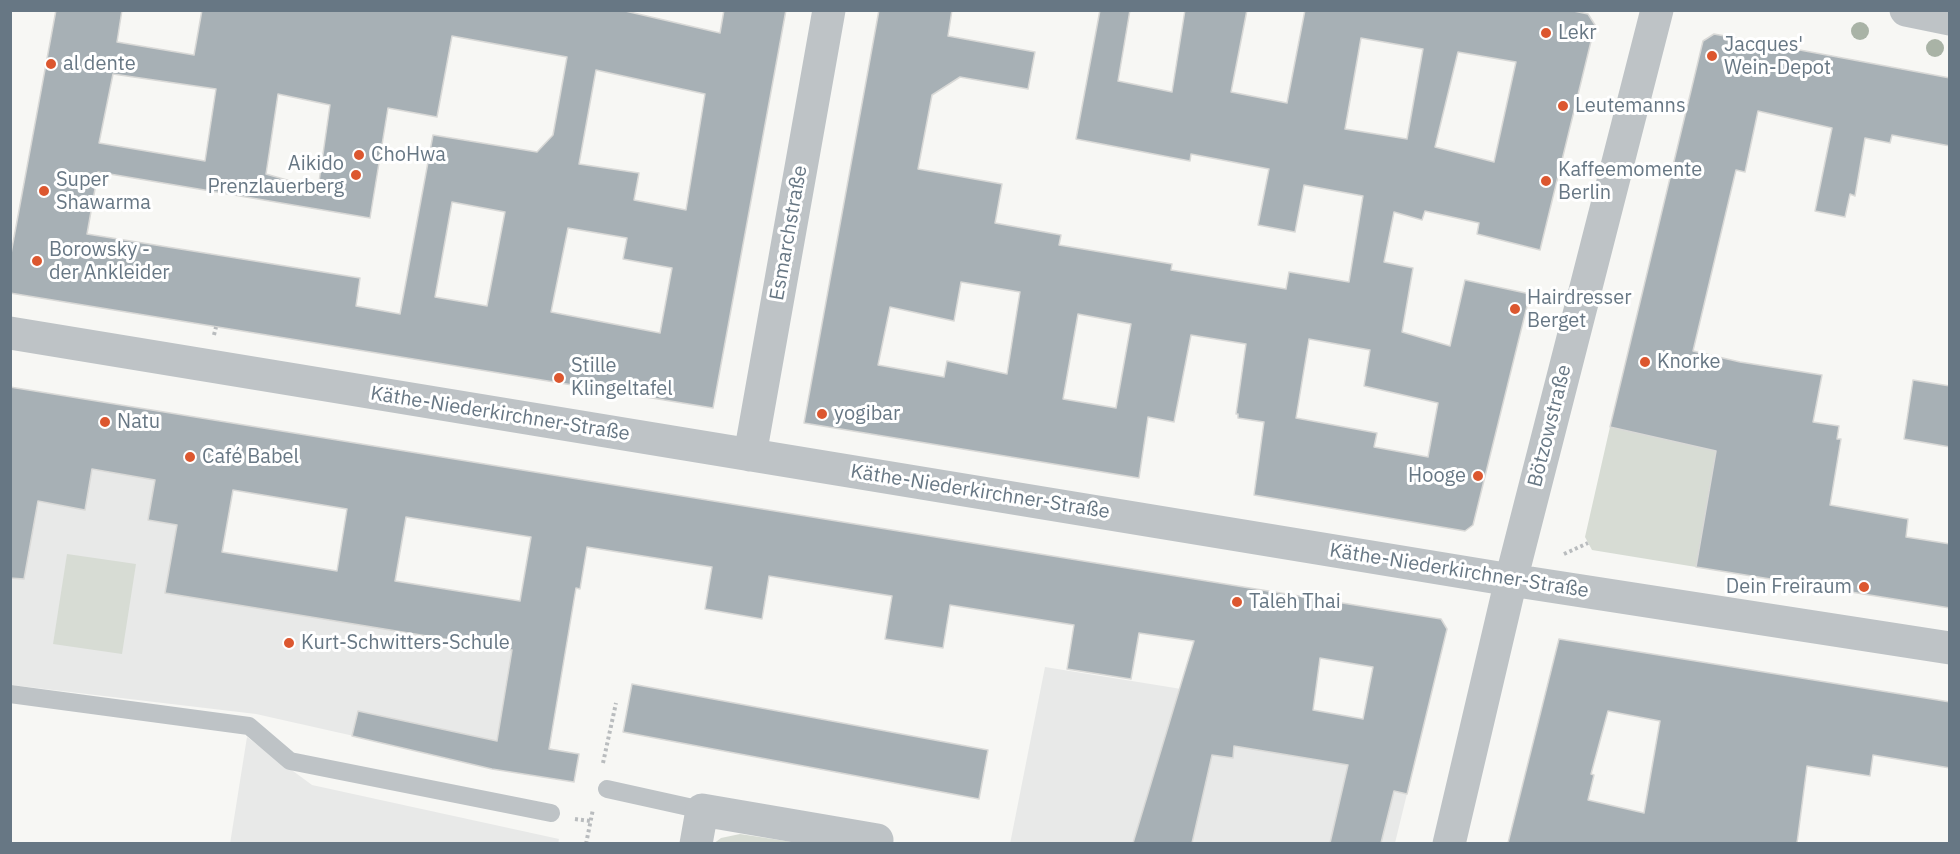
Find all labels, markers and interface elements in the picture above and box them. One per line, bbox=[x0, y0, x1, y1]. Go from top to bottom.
place label: Lekr bbox=[1558, 21, 1597, 45]
marker: Lekr bbox=[1539, 26, 1553, 40]
place label: Jacques' Wein-Depot bbox=[1724, 33, 1831, 80]
marker: Jacques' Wein-Depot bbox=[1705, 49, 1719, 63]
place label: al dente bbox=[63, 52, 136, 76]
marker: al dente bbox=[44, 57, 58, 71]
place label: Leutemanns bbox=[1575, 94, 1686, 118]
marker: Leutemanns bbox=[1556, 99, 1570, 113]
place label: ChoHwa bbox=[371, 143, 446, 167]
marker: ChoHwa bbox=[352, 148, 366, 162]
place label: Aikido Prenzlauerberg bbox=[207, 152, 344, 199]
place label: Kaffeemomente Berlin bbox=[1558, 158, 1702, 205]
street label: Esmarchstraße bbox=[765, 164, 813, 302]
place label: Super Shawarma bbox=[56, 168, 151, 215]
marker: Aikido Prenzlauerberg bbox=[349, 168, 363, 182]
marker: Kaffeemomente Berlin bbox=[1539, 174, 1553, 188]
marker: Super Shawarma bbox=[37, 184, 51, 198]
place label: Borowsky - der Ankleider bbox=[49, 238, 170, 285]
marker: Borowsky - der Ankleider bbox=[30, 254, 44, 268]
place label: Hairdresser Berget bbox=[1527, 286, 1632, 333]
marker: Hairdresser Berget bbox=[1508, 302, 1522, 316]
place label: Knorke bbox=[1657, 350, 1721, 374]
place label: Stille Klingeltafel bbox=[571, 354, 673, 401]
marker: Knorke bbox=[1638, 355, 1652, 369]
street label: Bötzowstraße bbox=[1523, 362, 1577, 490]
marker: Stille Klingeltafel bbox=[552, 371, 566, 385]
street label: Käthe-Niederkirchner-Straße bbox=[369, 382, 631, 446]
place label: yogibar bbox=[834, 402, 900, 426]
marker: yogibar bbox=[815, 407, 829, 421]
place label: Natu bbox=[117, 410, 160, 434]
marker: Natu bbox=[98, 415, 112, 429]
place label: Café Babel bbox=[202, 445, 299, 469]
marker: Café Babel bbox=[183, 450, 197, 464]
street label: Käthe-Niederkirchner-Straße bbox=[849, 460, 1111, 524]
place label: Hooge bbox=[1408, 464, 1466, 488]
marker: Hooge bbox=[1471, 469, 1485, 483]
street label: Käthe-Niederkirchner-Straße bbox=[1328, 539, 1590, 603]
place label: Dein Freiraum bbox=[1726, 575, 1852, 599]
marker: Dein Freiraum bbox=[1857, 580, 1871, 594]
place label: Taleh Thai bbox=[1249, 590, 1341, 614]
marker: Taleh Thai bbox=[1230, 595, 1244, 609]
place label: Kurt-Schwitters-Schule bbox=[301, 631, 510, 655]
marker: Kurt-Schwitters-Schule bbox=[282, 636, 296, 650]

